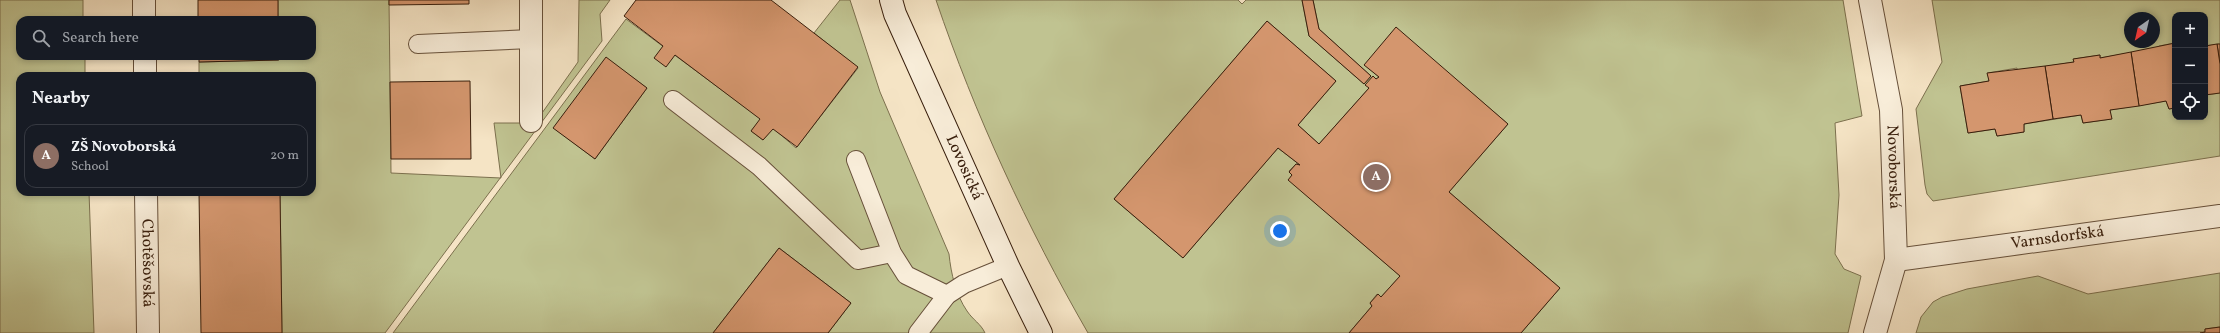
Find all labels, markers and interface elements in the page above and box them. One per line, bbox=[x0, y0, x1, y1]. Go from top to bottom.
north arrow bbox=[2124, 12, 2160, 48]
map controls bbox=[2172, 12, 2208, 120]
button: + bbox=[2172, 12, 2208, 48]
search box bbox=[16, 16, 316, 60]
icon: search bbox=[30, 27, 52, 49]
text: Search here bbox=[62, 28, 139, 49]
button: − bbox=[2172, 48, 2208, 84]
button: locate bbox=[2172, 84, 2208, 120]
text: Nearby bbox=[32, 87, 90, 110]
street label: Novoborská bbox=[1880, 124, 1905, 210]
street label: Lovosická bbox=[940, 132, 988, 204]
text: ZŠ Novoborská bbox=[71, 137, 176, 158]
text: A bbox=[41, 147, 51, 165]
text: 20 m bbox=[270, 147, 299, 165]
text: School bbox=[71, 158, 109, 176]
pin: A bbox=[1363, 162, 1389, 192]
street label: Chotěšovská bbox=[135, 218, 159, 308]
your location bbox=[1270, 221, 1290, 241]
street label: Varnsdorfská bbox=[2009, 221, 2106, 255]

